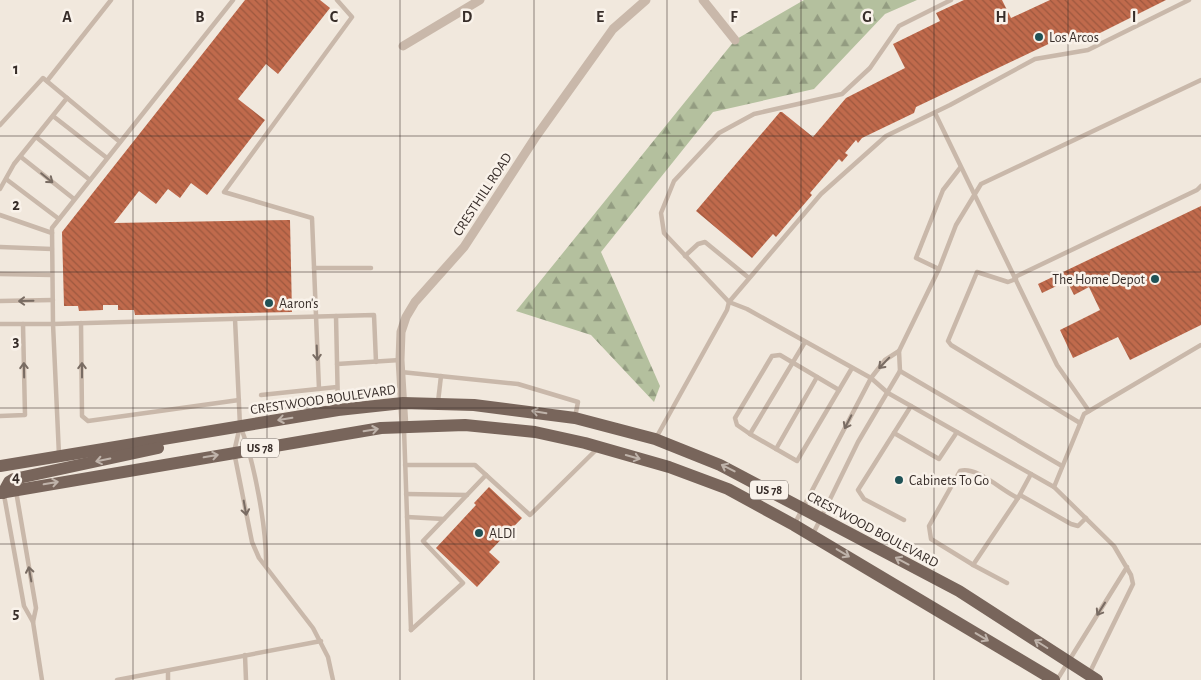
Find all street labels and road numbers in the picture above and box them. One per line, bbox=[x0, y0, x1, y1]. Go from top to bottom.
street label: CRESTHILL ROAD bbox=[451, 151, 515, 239]
street label: CRESTWOOD BOULEVARD bbox=[250, 383, 397, 417]
road number: US 78 bbox=[241, 438, 279, 458]
road number: US 78 bbox=[750, 480, 788, 500]
street label: CRESTWOOD BOULEVARD bbox=[804, 489, 941, 571]

